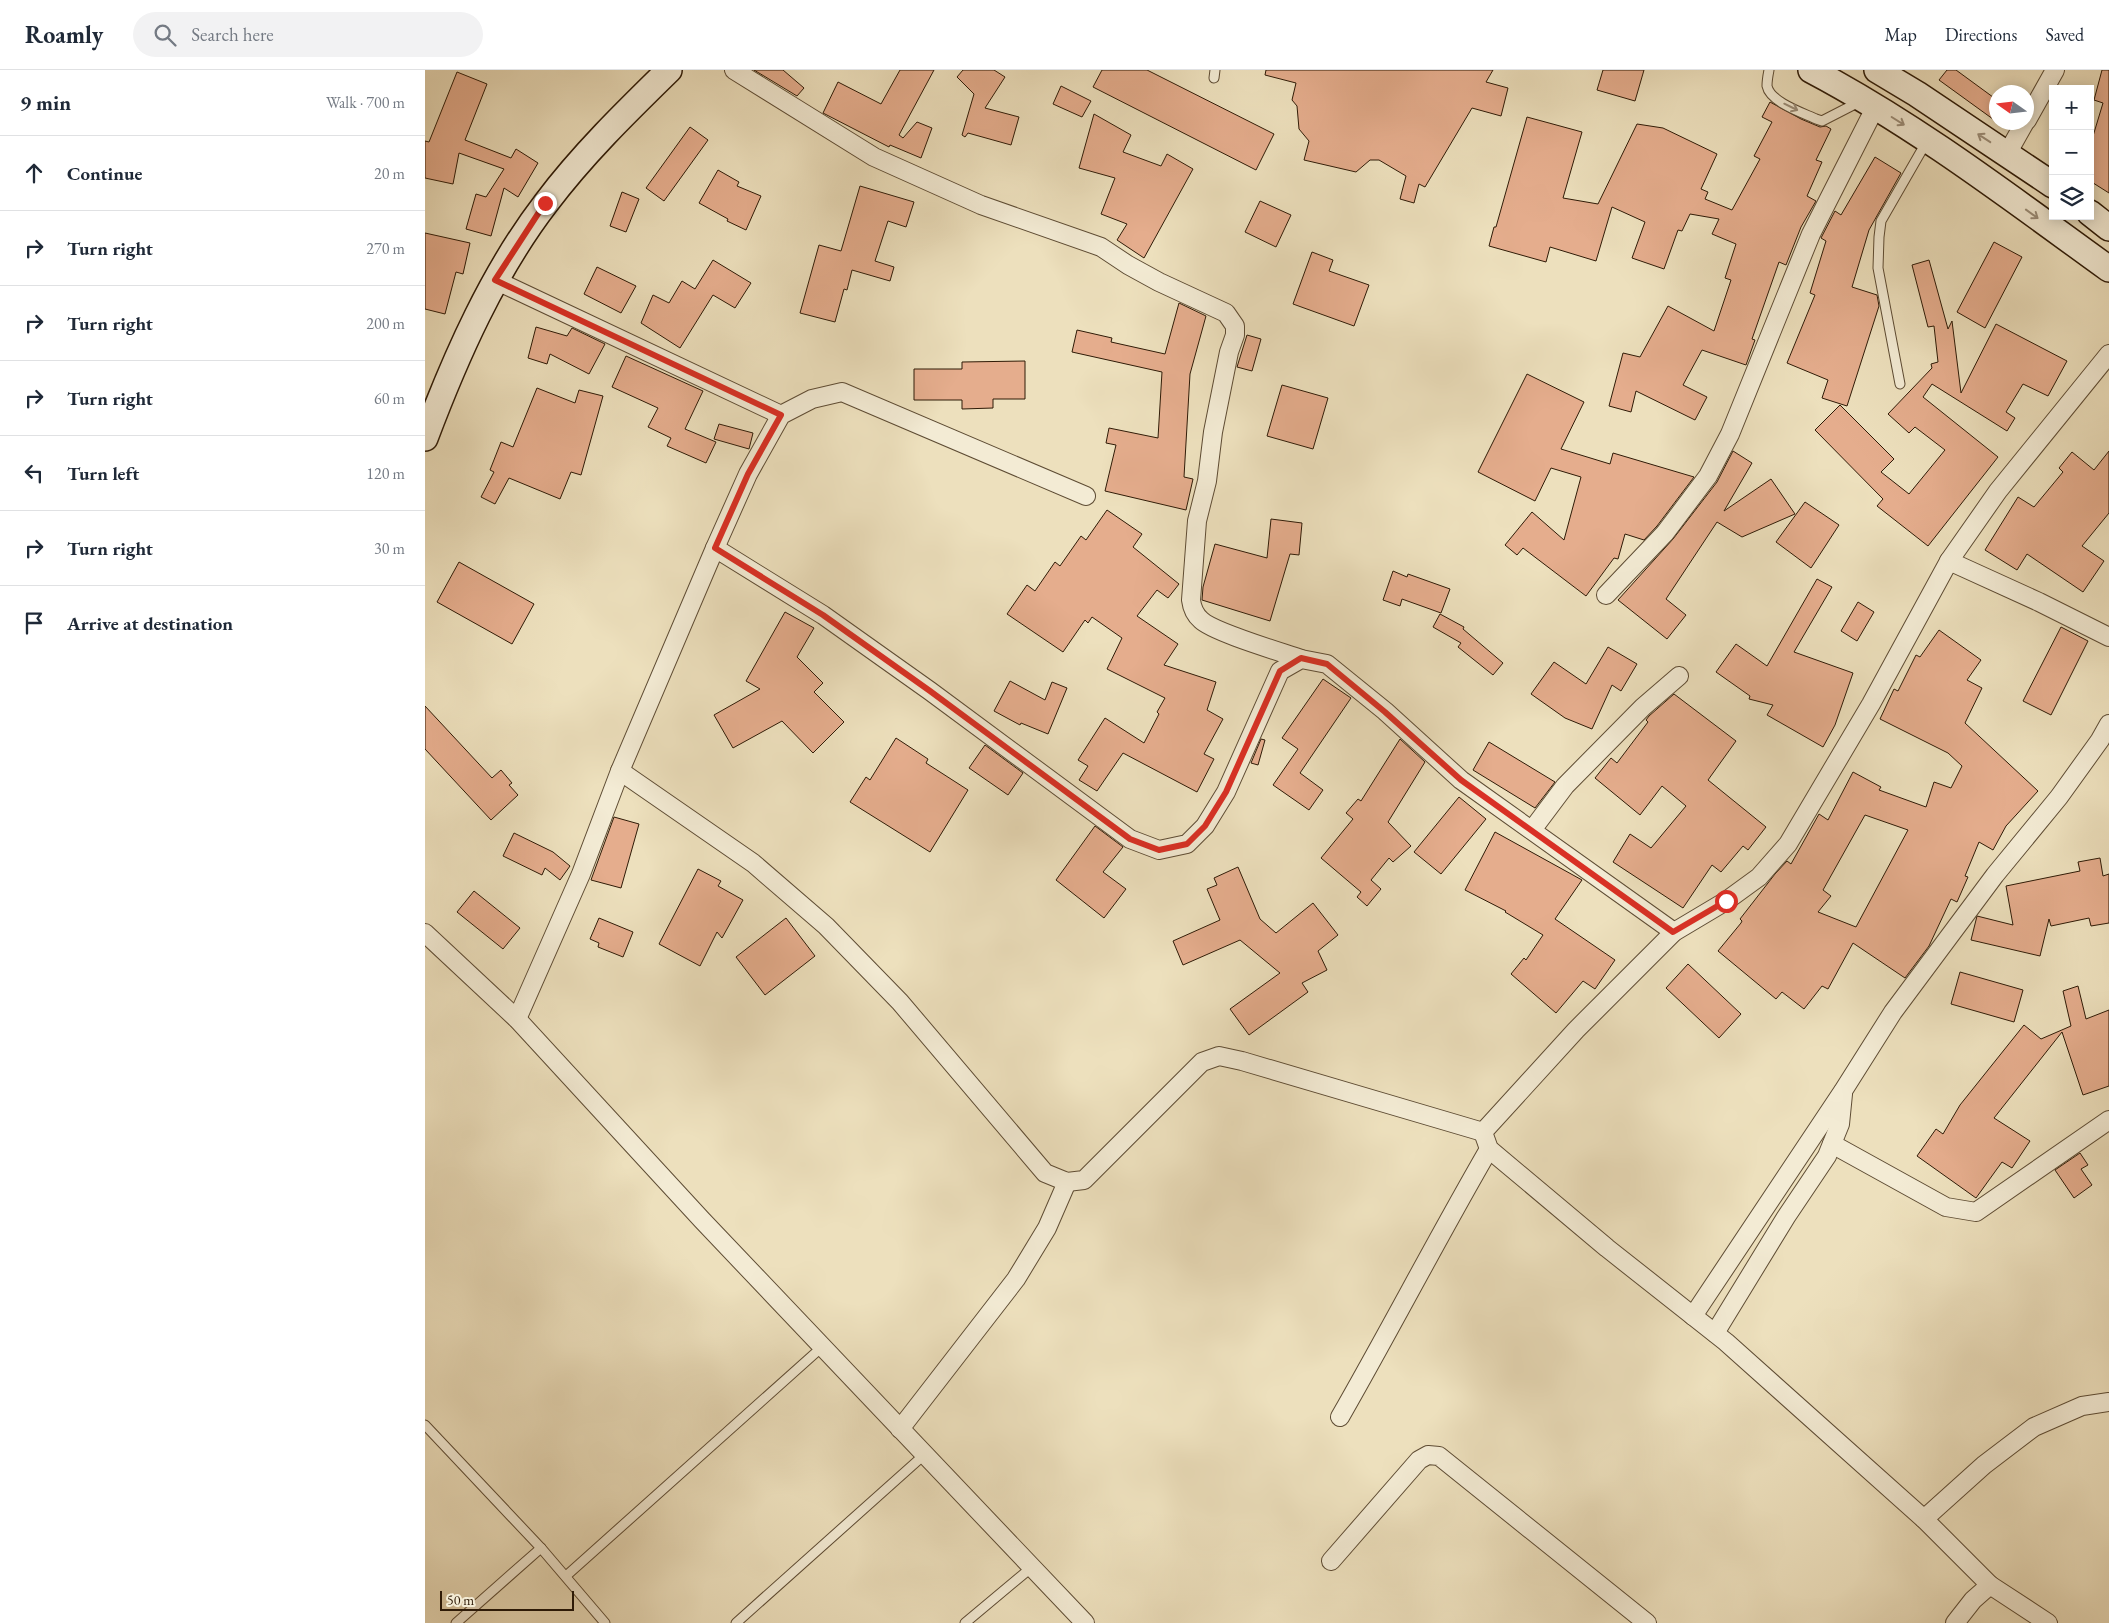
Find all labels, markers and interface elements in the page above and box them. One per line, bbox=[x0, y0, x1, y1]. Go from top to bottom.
search box bbox=[133, 12, 483, 57]
text: Roamly bbox=[25, 19, 103, 50]
icon: search bbox=[151, 21, 179, 49]
text: Search here bbox=[191, 22, 274, 47]
text: Map bbox=[1885, 23, 1917, 46]
text: Directions bbox=[1945, 23, 2017, 46]
text: Saved bbox=[2045, 23, 2084, 46]
north arrow bbox=[1989, 85, 2034, 130]
map controls bbox=[2049, 85, 2094, 220]
button: + bbox=[2049, 85, 2094, 130]
text: 9 min bbox=[20, 89, 71, 116]
text: Walk · 700 m bbox=[326, 92, 405, 113]
one-way arrow bbox=[1783, 102, 1798, 112]
one-way arrow bbox=[1891, 116, 1905, 126]
button: − bbox=[2049, 130, 2094, 175]
one-way arrow bbox=[1977, 133, 1991, 143]
icon: ahead bbox=[20, 159, 48, 187]
text: Continue bbox=[67, 161, 142, 186]
text: 20 m bbox=[374, 163, 405, 184]
button: layers bbox=[2049, 175, 2094, 220]
route end bbox=[534, 192, 557, 215]
one-way arrow bbox=[2024, 209, 2038, 219]
icon: right bbox=[20, 234, 48, 262]
text: Turn right bbox=[67, 236, 153, 261]
text: 270 m bbox=[366, 238, 405, 259]
icon: right bbox=[20, 309, 48, 337]
text: Turn right bbox=[67, 311, 153, 336]
text: 200 m bbox=[366, 313, 405, 334]
icon: right bbox=[20, 384, 48, 412]
text: Turn right bbox=[67, 386, 153, 411]
text: 60 m bbox=[374, 388, 405, 409]
icon: left bbox=[20, 459, 48, 487]
text: Turn left bbox=[67, 461, 139, 486]
text: 120 m bbox=[366, 463, 405, 484]
icon: right bbox=[20, 534, 48, 562]
text: Turn right bbox=[67, 536, 153, 561]
text: 30 m bbox=[374, 538, 405, 559]
icon: arrive bbox=[20, 609, 48, 637]
text: Arrive at destination bbox=[67, 611, 233, 636]
route start bbox=[1715, 890, 1738, 913]
scale bar bbox=[440, 1588, 574, 1611]
text: 50 m bbox=[447, 1591, 474, 1609]

